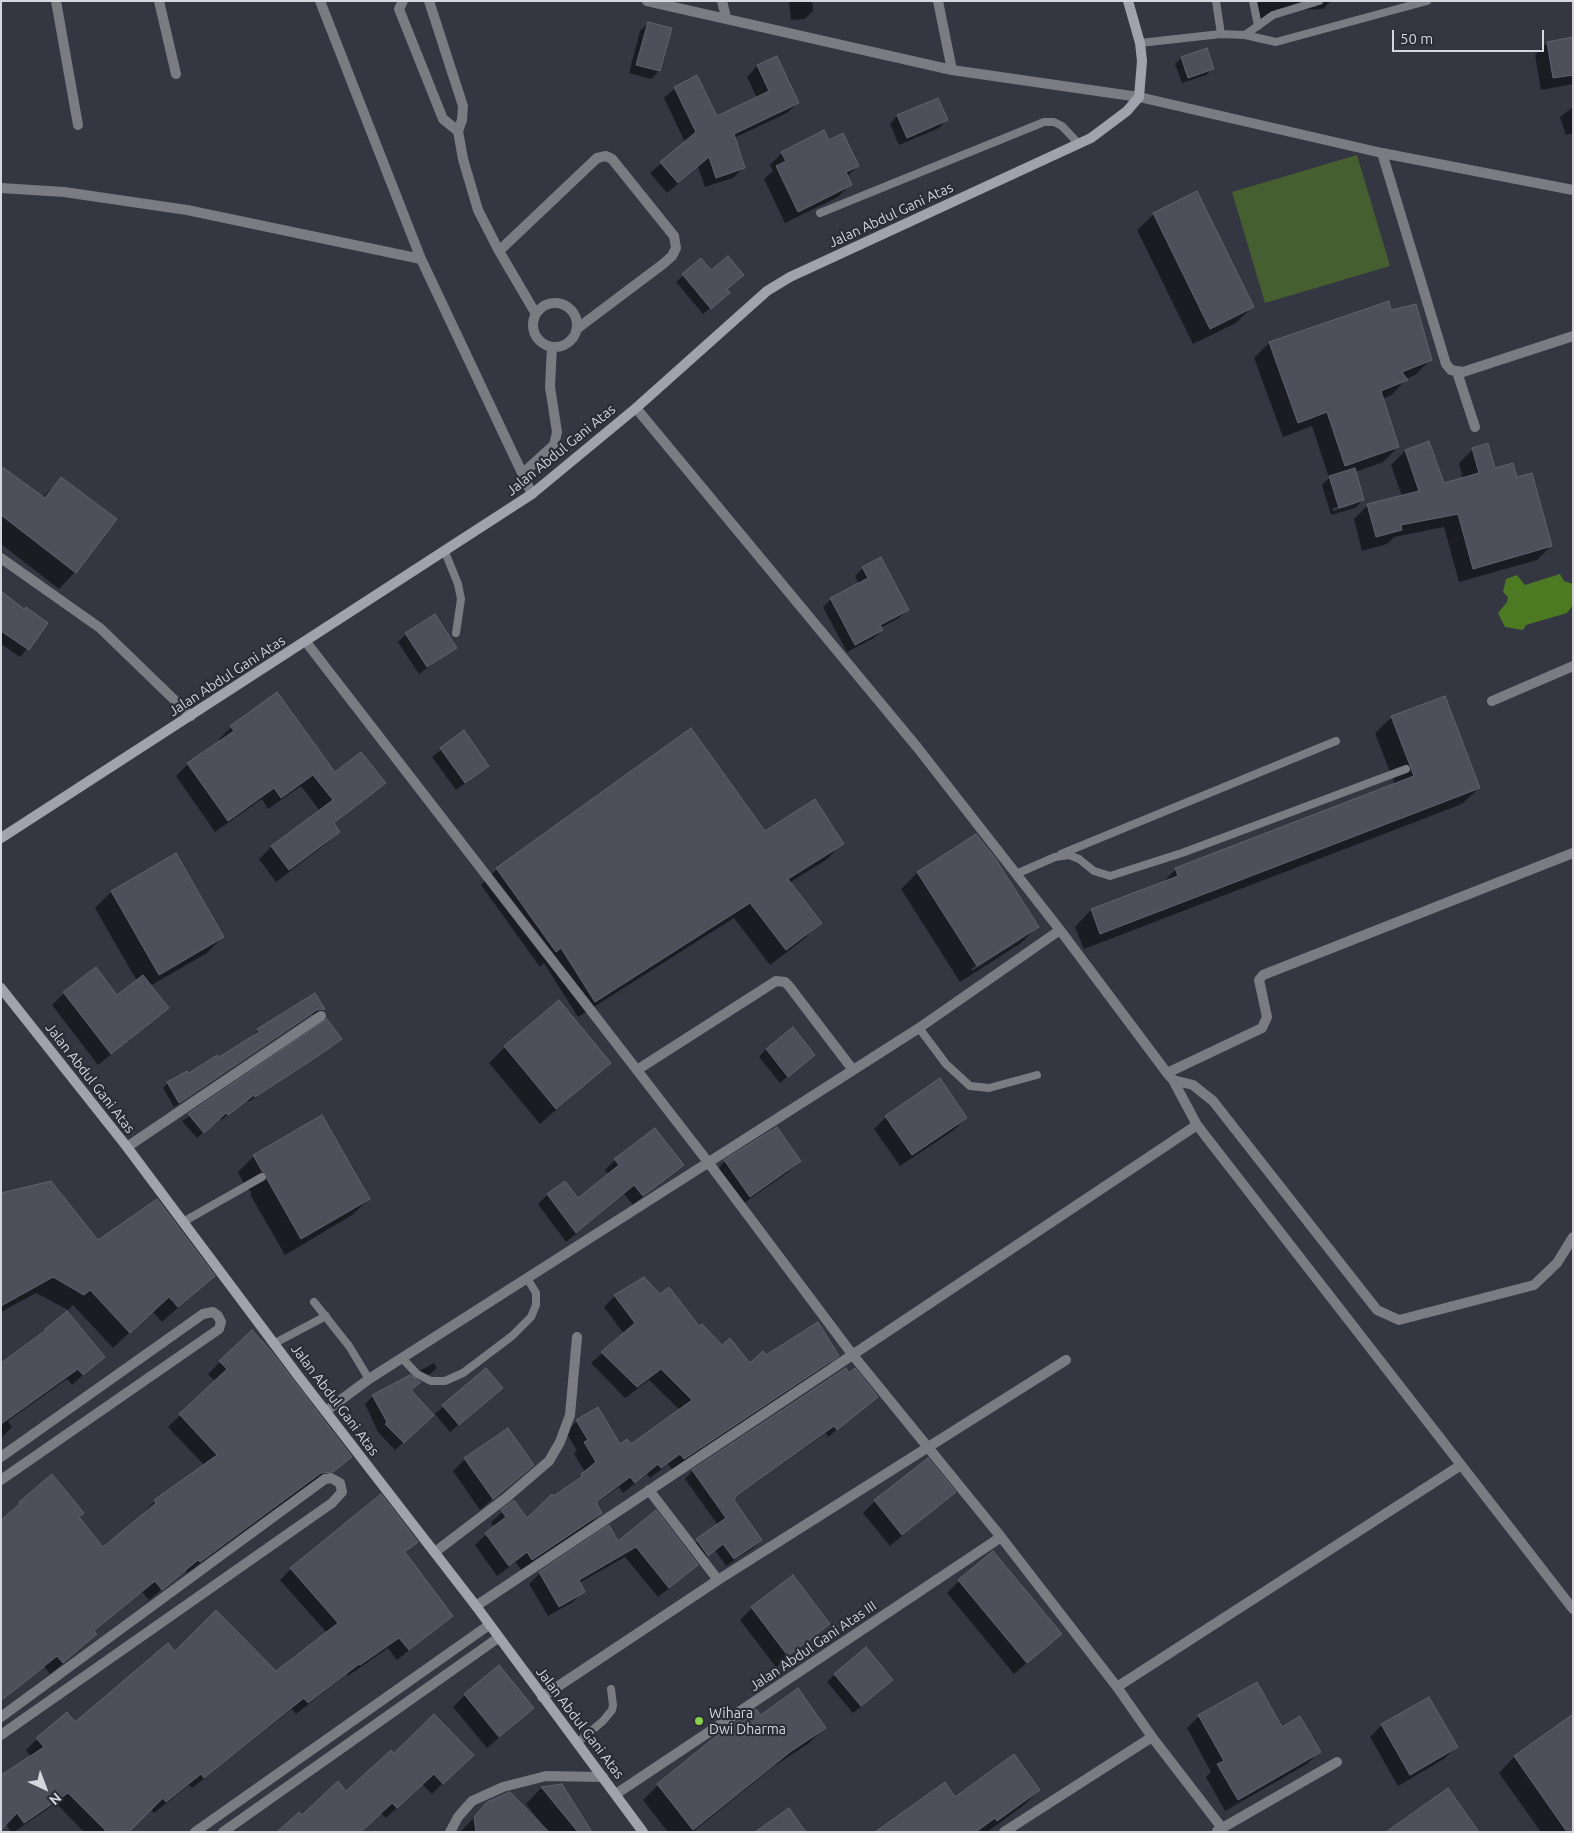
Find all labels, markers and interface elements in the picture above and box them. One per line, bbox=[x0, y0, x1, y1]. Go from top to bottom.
scale bar bbox=[1394, 20, 1546, 52]
text: 50 m bbox=[1400, 30, 1433, 47]
street label: Jalan Abdul Gani Atas bbox=[826, 179, 956, 251]
street label: Jalan Abdul Gani Atas bbox=[503, 401, 619, 499]
street label: Jalan Abdul Gani Atas bbox=[166, 632, 288, 720]
street label: Jalan Abdul Gani Atas bbox=[42, 1019, 138, 1137]
street label: Jalan Abdul Gani Atas bbox=[288, 1341, 382, 1459]
street label: Jalan Abdul Gani Atas III bbox=[746, 1597, 880, 1695]
street label: Jalan Abdul Gani Atas bbox=[533, 1664, 627, 1782]
place label: Wihara Dwi Dharma bbox=[709, 1705, 786, 1738]
marker: Wihara Dwi Dharma bbox=[693, 1715, 705, 1727]
north arrow bbox=[20, 1763, 70, 1813]
text: N bbox=[46, 1790, 65, 1808]

